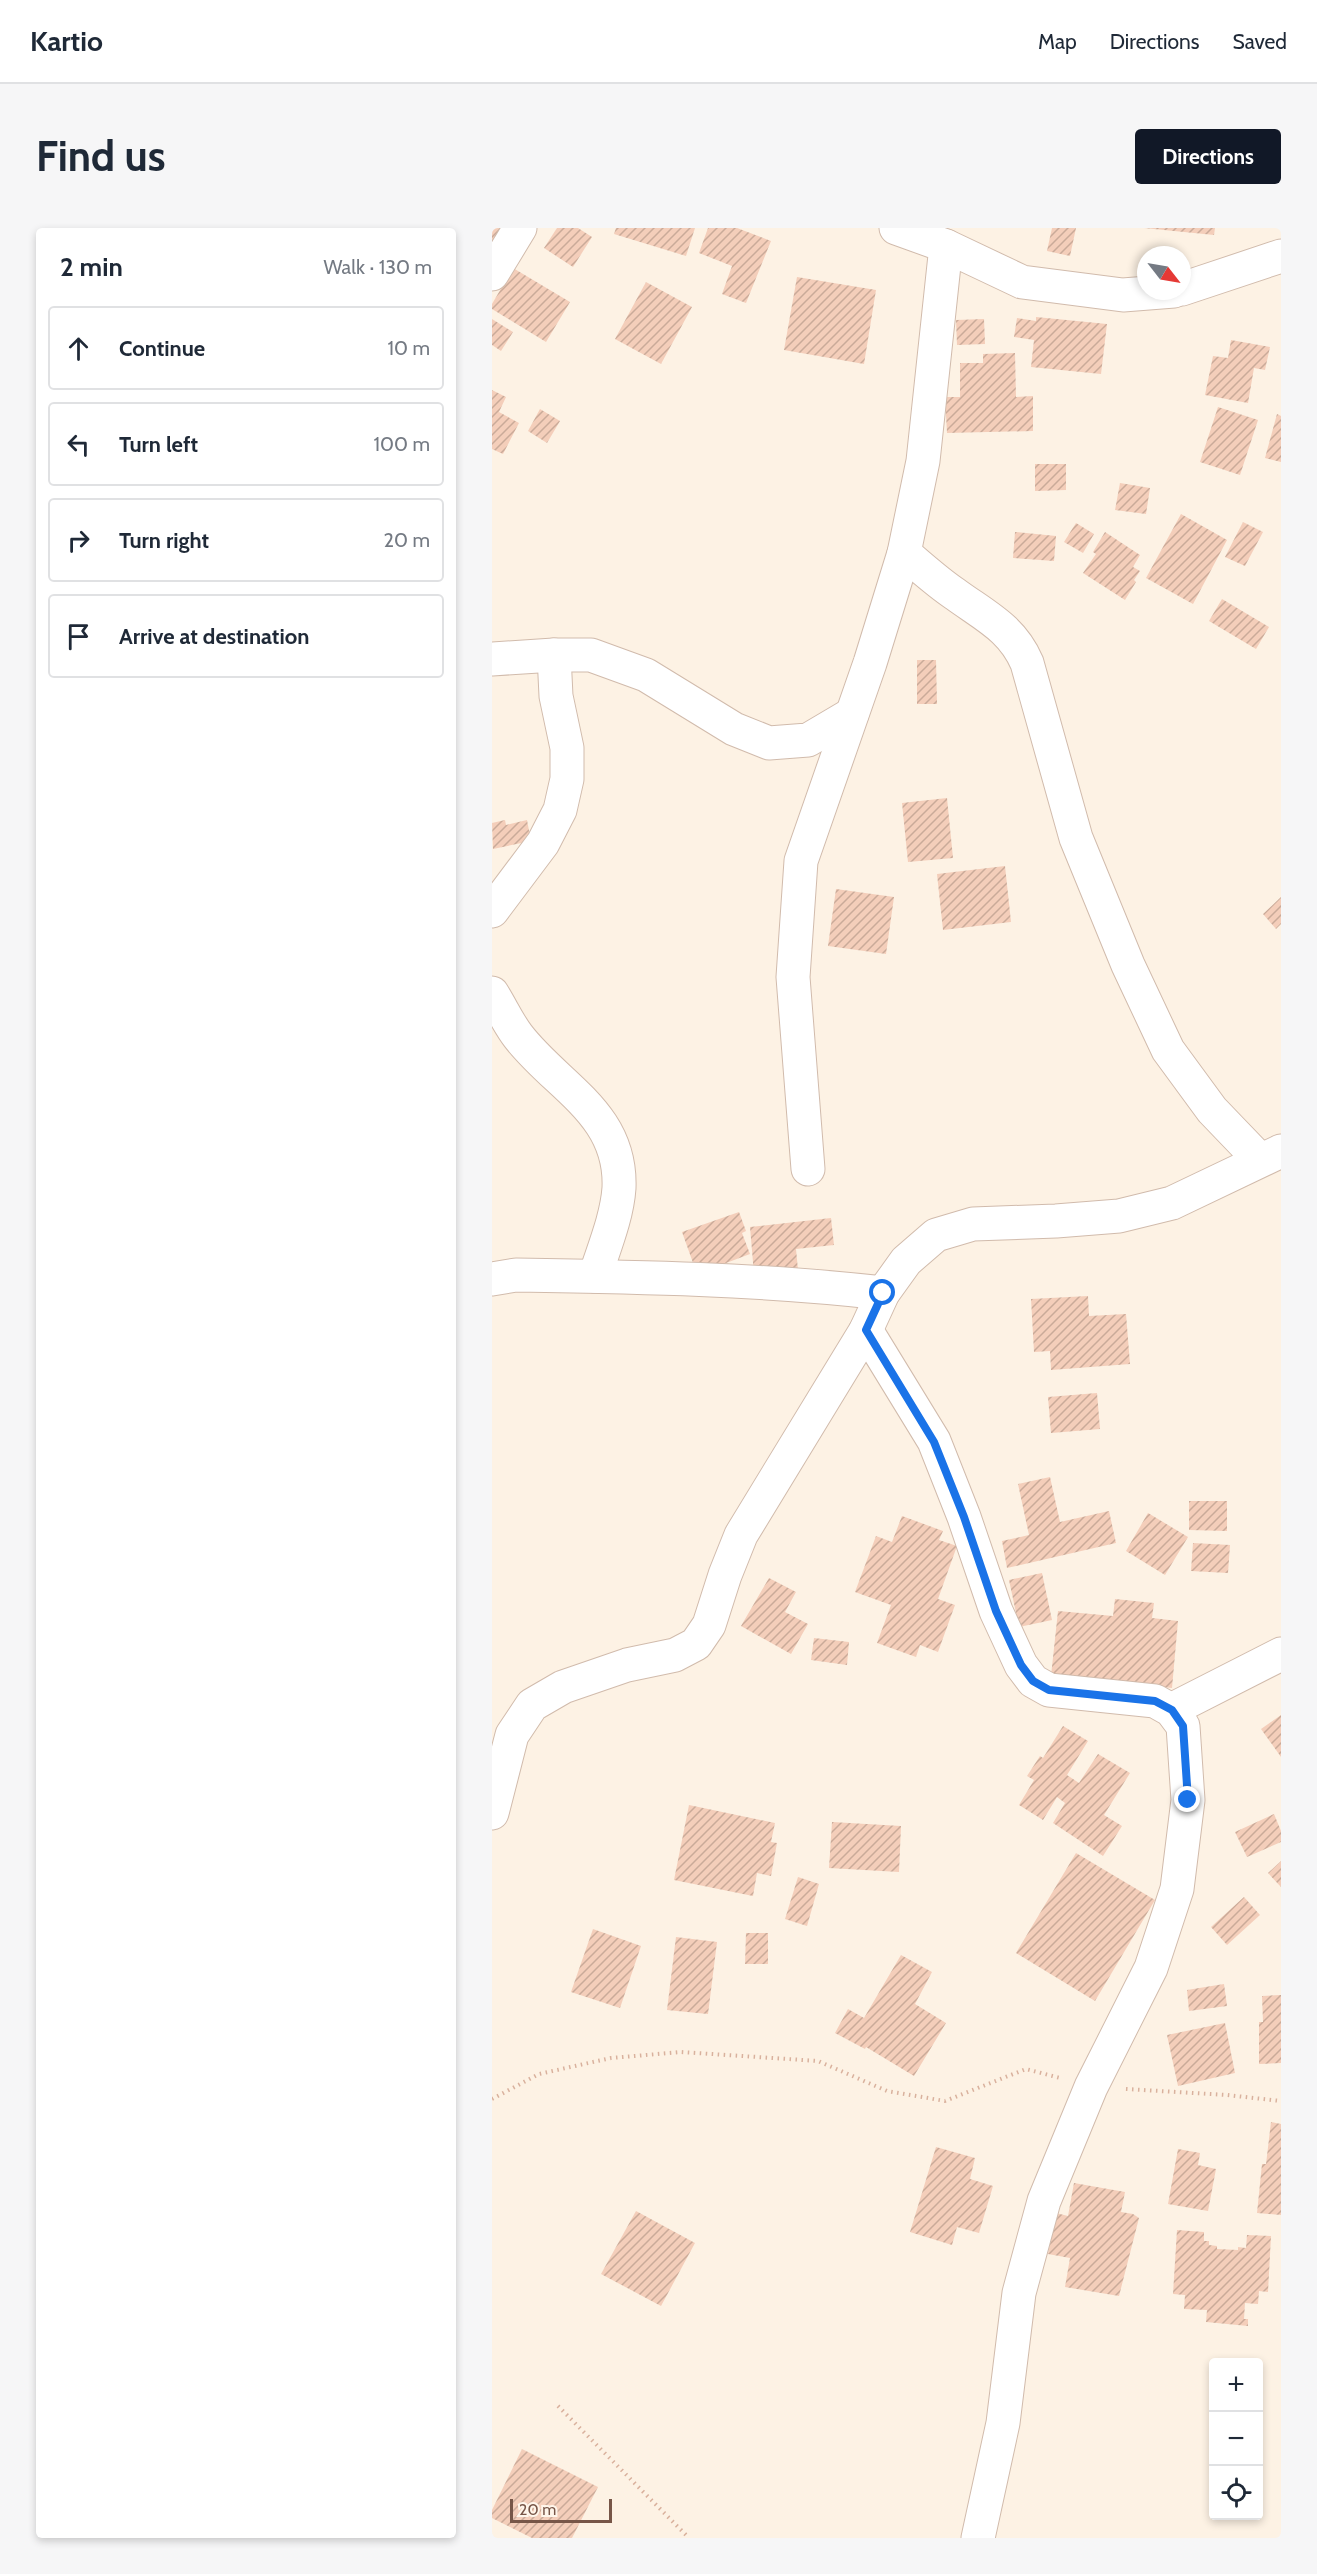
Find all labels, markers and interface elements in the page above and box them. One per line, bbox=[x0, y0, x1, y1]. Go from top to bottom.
text: Kartio bbox=[30, 24, 103, 58]
text: Map bbox=[1038, 29, 1077, 54]
text: Directions bbox=[1110, 29, 1199, 54]
text: Saved bbox=[1232, 29, 1287, 54]
button: Directions bbox=[1135, 129, 1281, 184]
text: Find us bbox=[36, 130, 165, 182]
north arrow bbox=[1137, 246, 1191, 300]
text: 2 min bbox=[60, 251, 123, 283]
text: Walk · 130 m bbox=[324, 255, 432, 279]
icon: ahead bbox=[62, 332, 95, 365]
text: Continue bbox=[119, 335, 205, 362]
text: 10 m bbox=[387, 336, 430, 360]
icon: left bbox=[62, 428, 95, 461]
text: Turn left bbox=[119, 431, 198, 458]
text: 100 m bbox=[374, 432, 430, 456]
icon: right bbox=[62, 524, 95, 557]
text: Turn right bbox=[119, 527, 209, 554]
text: 20 m bbox=[384, 528, 430, 552]
icon: arrive bbox=[62, 620, 95, 653]
text: Arrive at destination bbox=[119, 623, 309, 650]
route start bbox=[869, 1279, 895, 1305]
route end bbox=[1174, 1786, 1200, 1812]
map controls bbox=[1209, 2358, 1263, 2520]
button: + bbox=[1209, 2358, 1263, 2412]
button: − bbox=[1209, 2412, 1263, 2466]
button: locate bbox=[1209, 2466, 1263, 2520]
scale bar bbox=[510, 2496, 612, 2524]
text: 20 m bbox=[519, 2500, 556, 2519]

